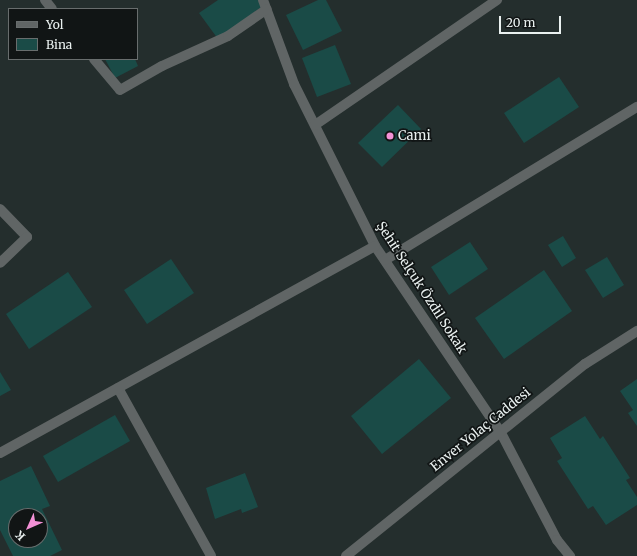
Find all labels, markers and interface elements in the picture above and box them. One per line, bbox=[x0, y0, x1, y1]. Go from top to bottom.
legend bbox=[8, 8, 138, 60]
scale bar bbox=[501, 8, 563, 34]
text: 20 m bbox=[506, 15, 535, 30]
text: Yol bbox=[46, 17, 63, 32]
text: Bina bbox=[46, 37, 72, 52]
place label: Cami bbox=[398, 128, 431, 144]
marker: Cami bbox=[385, 131, 395, 141]
street label: Şehit Selçuk Özdil Sokak bbox=[372, 219, 470, 357]
street label: Enver Yolaç Caddesi bbox=[428, 385, 534, 475]
north arrow bbox=[8, 508, 48, 548]
text: K bbox=[12, 528, 28, 544]

